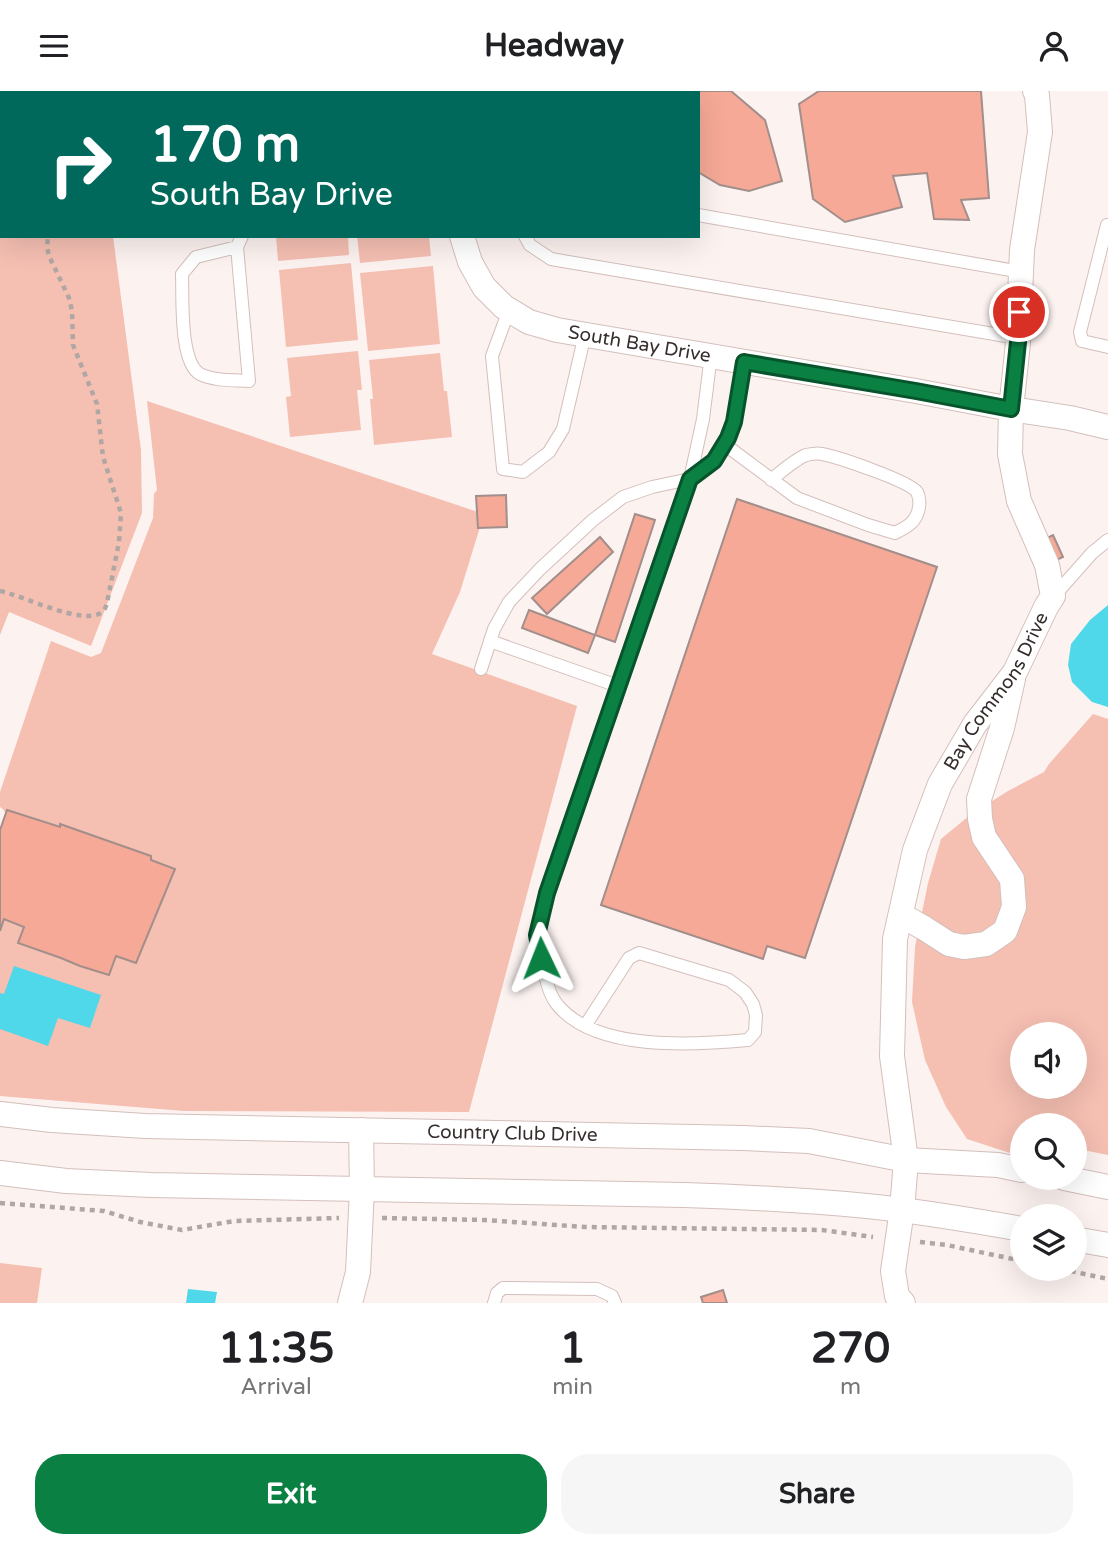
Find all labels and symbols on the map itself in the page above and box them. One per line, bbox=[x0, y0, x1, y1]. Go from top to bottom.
pin bbox=[989, 282, 1049, 342]
street label: South Bay Drive bbox=[566, 321, 712, 367]
street label: Bay Commons Drive bbox=[939, 609, 1053, 774]
position arrow bbox=[504, 921, 578, 995]
street label: Country Club Drive bbox=[427, 1121, 598, 1146]

